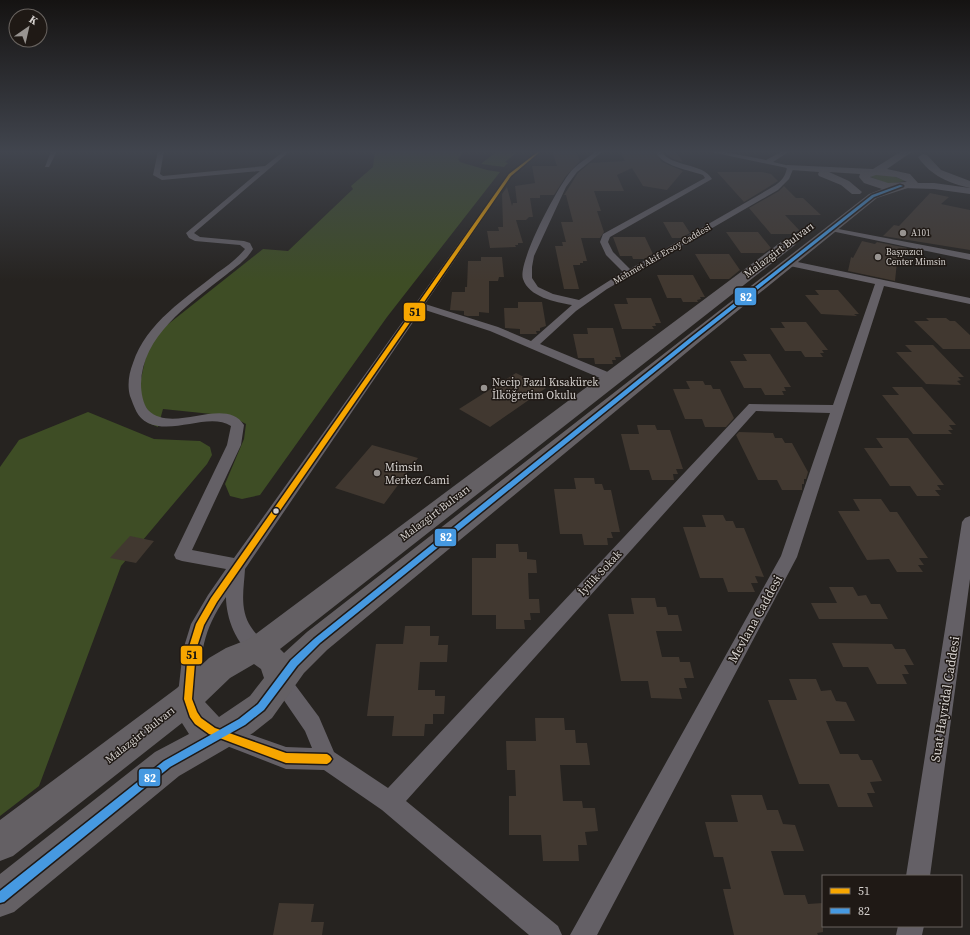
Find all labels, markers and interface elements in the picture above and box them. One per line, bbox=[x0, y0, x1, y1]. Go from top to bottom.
north arrow bbox=[8, 8, 48, 48]
text: K bbox=[26, 12, 41, 29]
street label: Malazgirt Bulvarı bbox=[741, 219, 817, 281]
street label: Mehmet Akif Ersoy Caddesi bbox=[611, 221, 713, 287]
place label: A101 bbox=[911, 227, 930, 239]
marker: A101 bbox=[898, 228, 908, 238]
place label: Başyazıcı Center Mimsin bbox=[886, 246, 947, 268]
marker: Başyazıcı Center Mimsin bbox=[873, 252, 883, 262]
line badge: 82 bbox=[734, 287, 757, 306]
text: 82 bbox=[740, 290, 752, 305]
line badge: 51 bbox=[403, 302, 426, 322]
text: 51 bbox=[409, 305, 421, 320]
place label: Necip Fazıl Kısakürek İlköğretim Okulu bbox=[492, 375, 599, 403]
marker: Necip Fazıl Kısakürek İlköğretim Okulu bbox=[479, 383, 489, 393]
place label: Mimsin Merkez Cami bbox=[385, 460, 450, 488]
marker: Mimsin Merkez Cami bbox=[372, 468, 382, 478]
street label: Malazgirt Bulvarı bbox=[397, 482, 473, 544]
unlabelled marker bbox=[271, 506, 281, 516]
line badge: 82 bbox=[434, 528, 457, 547]
text: 82 bbox=[440, 530, 452, 545]
street label: İyilik Sokak bbox=[575, 546, 626, 599]
street label: Mevlana Caddesi bbox=[724, 572, 786, 666]
street label: Suat Hayridal Caddesi bbox=[927, 635, 963, 763]
line badge: 51 bbox=[180, 645, 203, 665]
text: 51 bbox=[186, 648, 198, 663]
street label: Malazgirt Bulvarı bbox=[102, 703, 178, 767]
line badge: 82 bbox=[138, 768, 161, 787]
text: 82 bbox=[144, 771, 156, 786]
legend bbox=[822, 875, 962, 927]
text: 51 bbox=[858, 883, 870, 899]
text: 82 bbox=[858, 903, 870, 919]

